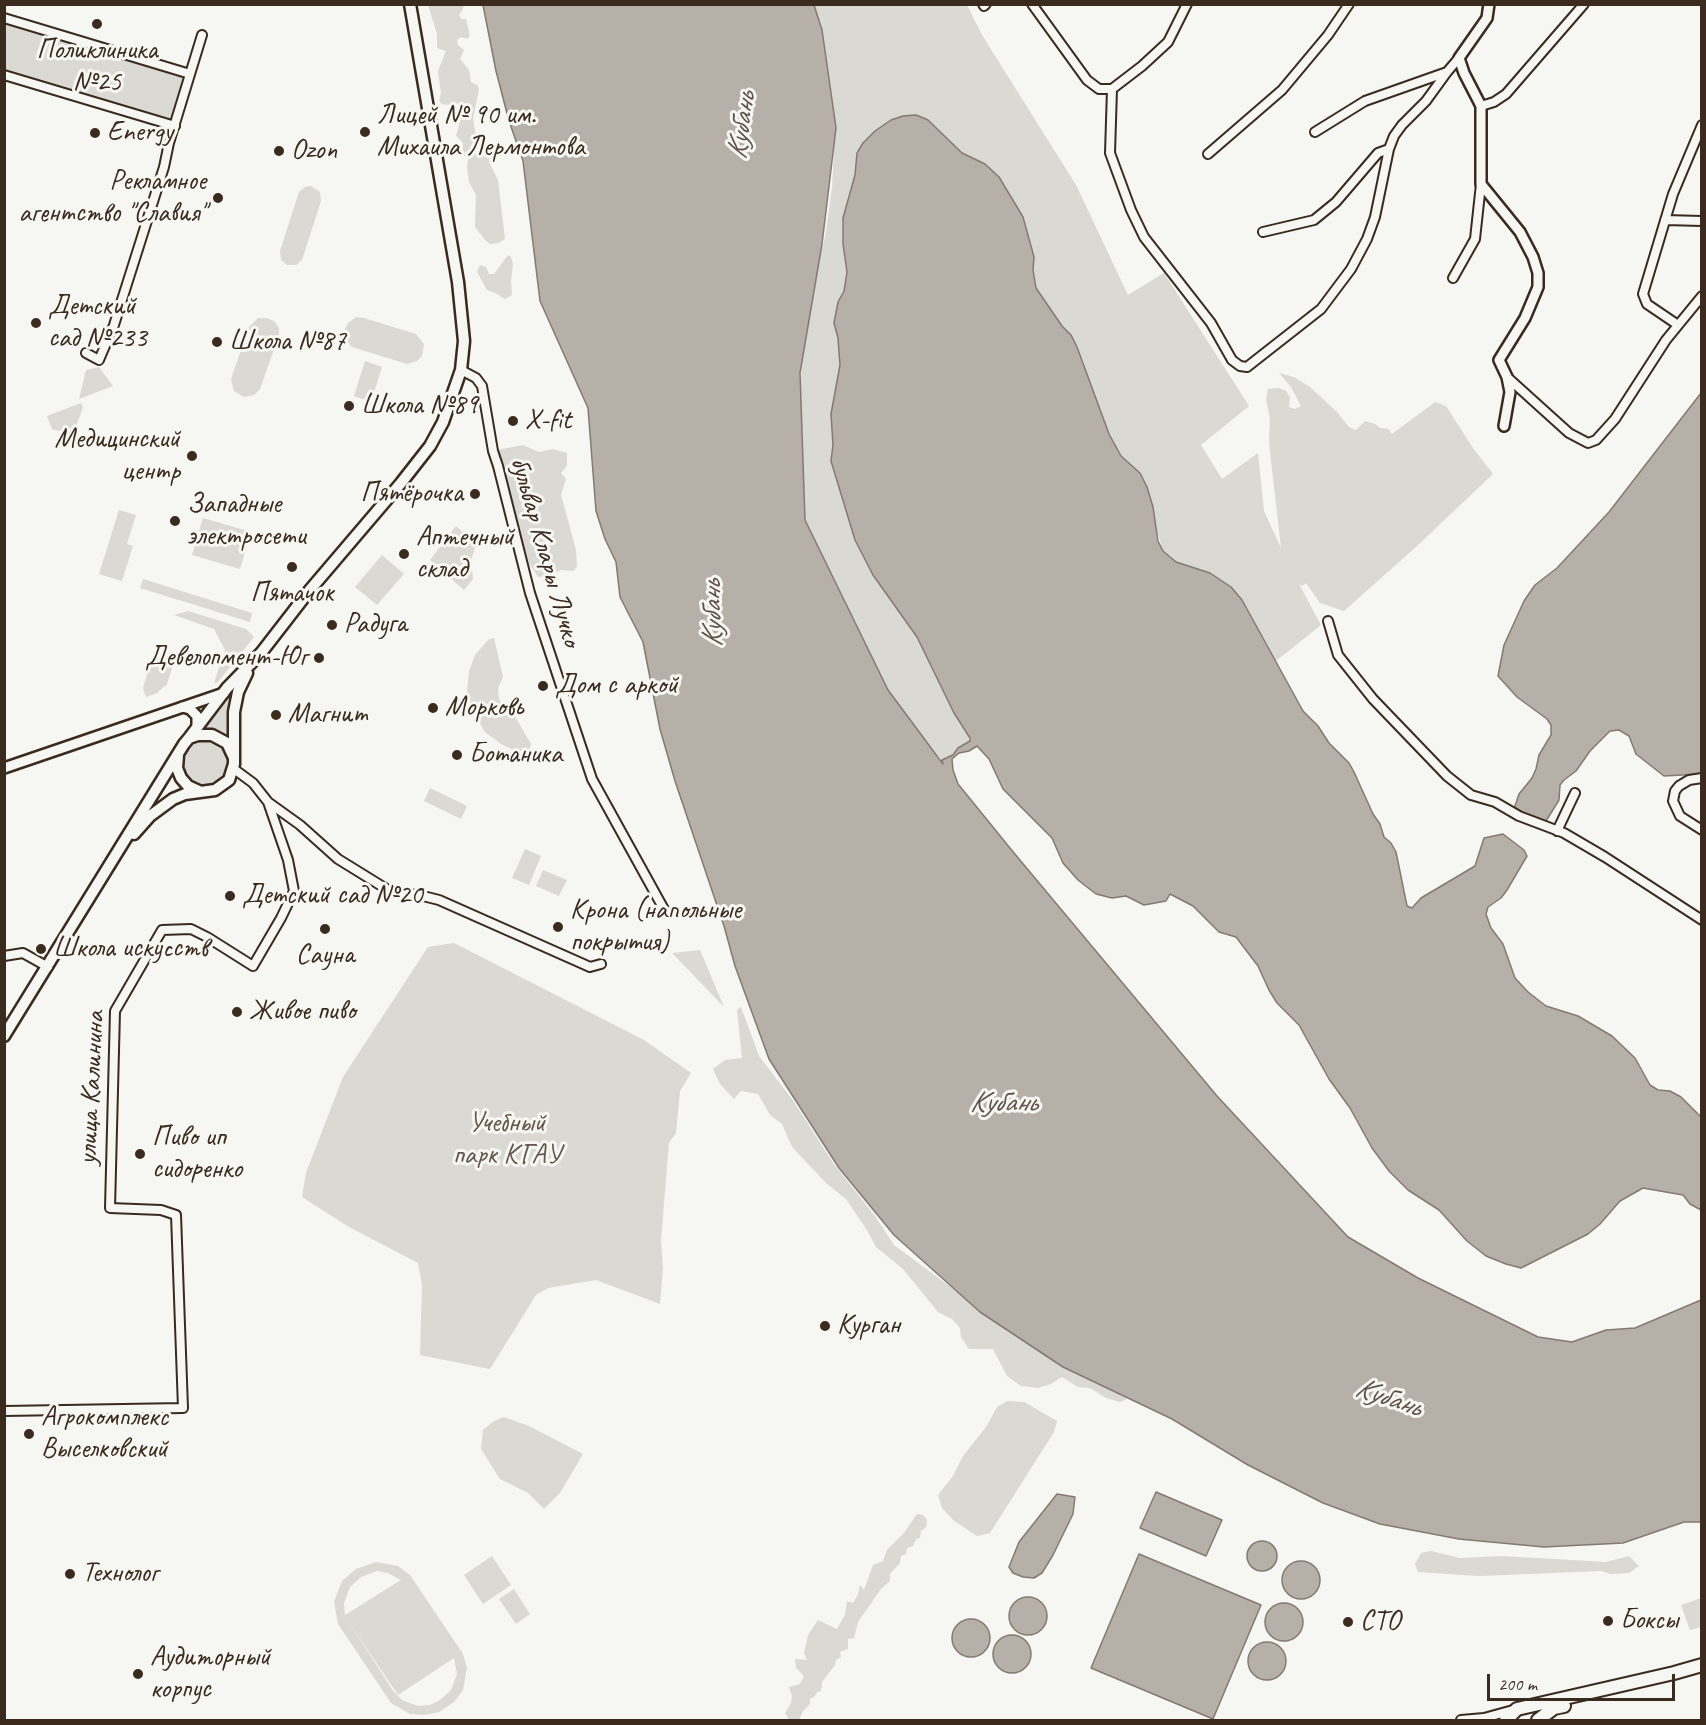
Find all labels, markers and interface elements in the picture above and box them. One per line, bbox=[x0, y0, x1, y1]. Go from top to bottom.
marker: Поликлиника №25 bbox=[90, 17, 104, 31]
place label: Поликлиника №25 bbox=[36, 34, 158, 100]
water label: Кубань bbox=[720, 90, 764, 162]
place label: Лицей № 90 им. Михаила Лермонтова bbox=[377, 99, 585, 165]
place label: Energy bbox=[107, 116, 173, 150]
marker: Лицей № 90 им. Михаила Лермонтова bbox=[358, 125, 372, 139]
marker: Energy bbox=[88, 126, 102, 140]
place label: Ozon bbox=[291, 134, 337, 168]
marker: Ozon bbox=[272, 144, 286, 158]
place label: Рекламное агентство "Славия" bbox=[19, 165, 206, 231]
marker: Рекламное агентство "Славия" bbox=[211, 191, 225, 205]
place label: Детский сад №233 bbox=[48, 290, 147, 356]
marker: Детский сад №233 bbox=[29, 316, 43, 330]
place label: Школа №87 bbox=[229, 325, 346, 359]
marker: Школа №87 bbox=[210, 335, 224, 349]
place label: Школа №89 bbox=[361, 389, 478, 423]
marker: Школа №89 bbox=[342, 399, 356, 413]
place label: X-fit bbox=[525, 404, 571, 438]
marker: X-fit bbox=[506, 414, 520, 428]
place label: Медицинский центр bbox=[55, 423, 180, 489]
marker: Медицинский центр bbox=[185, 449, 199, 463]
street label: бульвар Клары Лучко bbox=[502, 453, 588, 651]
place label: Пятёрочка bbox=[360, 477, 463, 511]
marker: Пятёрочка bbox=[468, 487, 482, 501]
place label: Западные электросети bbox=[187, 488, 306, 554]
marker: Западные электросети bbox=[168, 514, 182, 528]
place label: Аптечный склад bbox=[416, 521, 514, 587]
marker: Аптечный склад bbox=[397, 547, 411, 561]
marker: Пятачок bbox=[285, 560, 299, 574]
place label: Пятачок bbox=[251, 577, 333, 611]
water label: Кубань bbox=[694, 580, 732, 648]
place label: Радуга bbox=[344, 608, 407, 642]
marker: Радуга bbox=[325, 618, 339, 632]
place label: Девелопмент-Юг bbox=[145, 641, 307, 675]
marker: Девелопмент-Юг bbox=[312, 651, 326, 665]
place label: Дом с аркой bbox=[555, 669, 678, 703]
marker: Дом с аркой bbox=[536, 679, 550, 693]
place label: Морковь bbox=[445, 691, 523, 725]
place label: Магнит bbox=[288, 698, 368, 732]
marker: Морковь bbox=[426, 701, 440, 715]
marker: Магнит bbox=[269, 708, 283, 722]
place label: Ботаника bbox=[469, 738, 562, 772]
marker: Ботаника bbox=[450, 748, 464, 762]
place label: Детский сад №20 bbox=[242, 879, 423, 913]
marker: Детский сад №20 bbox=[223, 889, 237, 903]
place label: Крона (напольные покрытия) bbox=[570, 894, 741, 960]
marker: Крона (напольные покрытия) bbox=[551, 920, 565, 934]
marker: Сауна bbox=[318, 922, 332, 936]
place label: Школа искусств bbox=[53, 932, 208, 966]
place label: Сауна bbox=[296, 939, 354, 973]
marker: Школа искусств bbox=[34, 942, 48, 956]
place label: Живое пиво bbox=[249, 995, 356, 1029]
marker: Живое пиво bbox=[230, 1005, 244, 1019]
street label: улица Калинина bbox=[71, 1010, 113, 1166]
water label: Кубань bbox=[970, 1085, 1036, 1121]
park label: Учебный парк КГАУ bbox=[453, 1107, 561, 1173]
place label: Пиво ип сидоренко bbox=[152, 1121, 242, 1187]
marker: Пиво ип сидоренко bbox=[133, 1147, 147, 1161]
place label: Курган bbox=[837, 1309, 900, 1343]
marker: Курган bbox=[818, 1319, 832, 1333]
water label: Кубань bbox=[1351, 1370, 1425, 1426]
place label: Агрокомплекс Выселковский bbox=[41, 1401, 168, 1467]
marker: Агрокомплекс Выселковский bbox=[22, 1427, 36, 1441]
place label: Технолог bbox=[82, 1557, 158, 1591]
marker: Технолог bbox=[63, 1567, 77, 1581]
place label: Боксы bbox=[1620, 1604, 1678, 1638]
place label: СТО bbox=[1360, 1605, 1400, 1639]
marker: Боксы bbox=[1601, 1614, 1615, 1628]
marker: СТО bbox=[1341, 1615, 1355, 1629]
place label: Аудиторный корпус bbox=[150, 1641, 270, 1707]
scale bar bbox=[1490, 1662, 1678, 1700]
marker: Аудиторный корпус bbox=[131, 1667, 145, 1681]
text: 200 m bbox=[1498, 1673, 1537, 1695]

